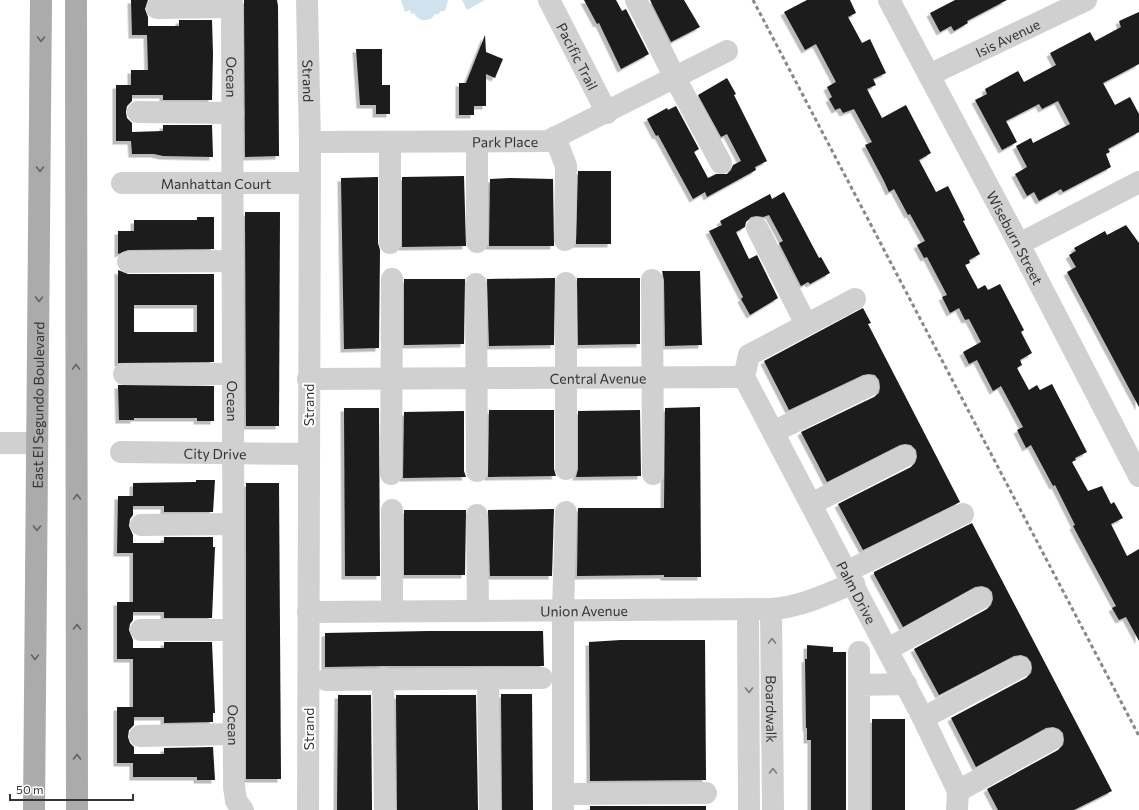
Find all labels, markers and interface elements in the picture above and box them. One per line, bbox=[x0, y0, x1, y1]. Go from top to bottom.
street label: Isis Avenue bbox=[972, 15, 1043, 60]
street label: Pacific Trail bbox=[553, 20, 602, 92]
one-way arrow bbox=[37, 36, 45, 42]
street label: Ocean bbox=[224, 56, 241, 98]
street label: Strand bbox=[300, 59, 318, 103]
street label: Park Place bbox=[472, 133, 538, 150]
one-way arrow bbox=[36, 166, 44, 172]
street label: Manhattan Court bbox=[161, 175, 272, 192]
street label: Wiseburn Street bbox=[984, 188, 1047, 288]
one-way arrow bbox=[35, 296, 43, 302]
street label: East El Segundo Boulevard bbox=[28, 321, 47, 489]
one-way arrow bbox=[72, 364, 80, 370]
street label: Central Avenue bbox=[550, 369, 646, 386]
street label: Ocean bbox=[224, 380, 242, 422]
street label: Strand bbox=[300, 384, 317, 426]
street label: City Drive bbox=[184, 444, 246, 462]
one-way arrow bbox=[73, 494, 81, 500]
one-way arrow bbox=[33, 525, 41, 531]
street label: Palm Drive bbox=[834, 558, 880, 626]
street label: Union Avenue bbox=[540, 601, 628, 619]
one-way arrow bbox=[73, 624, 81, 630]
one-way arrow bbox=[768, 638, 776, 644]
one-way arrow bbox=[31, 654, 39, 660]
street label: Boardwalk bbox=[763, 675, 781, 743]
one-way arrow bbox=[744, 687, 753, 693]
street label: Ocean bbox=[225, 704, 242, 746]
street label: Strand bbox=[300, 708, 317, 750]
one-way arrow bbox=[73, 754, 81, 760]
one-way arrow bbox=[769, 768, 777, 774]
scale bar bbox=[10, 776, 133, 802]
text: 50 m bbox=[16, 782, 44, 796]

